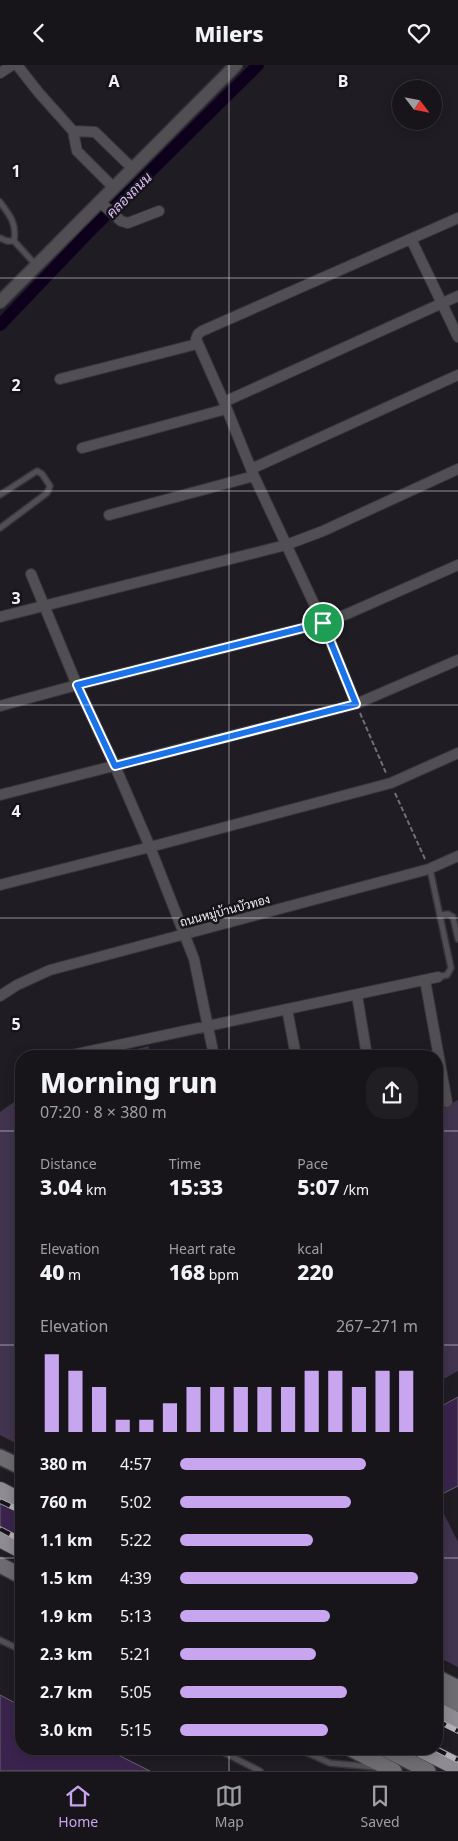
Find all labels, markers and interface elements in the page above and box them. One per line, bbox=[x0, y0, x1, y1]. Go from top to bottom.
text: Milers bbox=[194, 18, 264, 48]
icon: back bbox=[25, 19, 53, 47]
icon: heart bbox=[405, 19, 433, 47]
text: A bbox=[108, 70, 120, 92]
text: B bbox=[338, 70, 348, 92]
north arrow bbox=[392, 80, 442, 130]
map controls bbox=[392, 80, 442, 130]
text: 1 bbox=[11, 160, 21, 182]
water label: คลองถนน bbox=[102, 168, 156, 222]
text: 2 bbox=[11, 374, 21, 396]
text: 3 bbox=[11, 587, 21, 609]
pin bbox=[302, 602, 344, 644]
icon: arrive bbox=[309, 609, 337, 637]
text: 4 bbox=[11, 800, 21, 822]
street label: ถนนหมู่บ้านบัวทอง bbox=[178, 890, 272, 931]
text: 5 bbox=[11, 1013, 21, 1035]
text: Morning run bbox=[40, 1063, 218, 1101]
button: share bbox=[366, 1067, 418, 1119]
text: 07:20 · 8 × 380 m bbox=[40, 1101, 167, 1123]
text: Distance bbox=[40, 1154, 97, 1173]
text: Time bbox=[169, 1154, 201, 1173]
text: Pace bbox=[297, 1154, 328, 1173]
text: 3.04 bbox=[40, 1173, 82, 1201]
text: 15:33 bbox=[169, 1173, 223, 1201]
text: 5:07 bbox=[297, 1173, 340, 1201]
text: km bbox=[82, 1180, 107, 1199]
text: /km bbox=[340, 1180, 369, 1199]
text: Elevation bbox=[40, 1239, 100, 1258]
text: Heart rate bbox=[169, 1239, 236, 1258]
text: kcal bbox=[297, 1239, 323, 1258]
text: 40 bbox=[40, 1258, 64, 1286]
text: 168 bbox=[169, 1258, 205, 1286]
text: 220 bbox=[297, 1258, 334, 1286]
text: m bbox=[64, 1265, 81, 1284]
text: bpm bbox=[205, 1265, 239, 1284]
text: Elevation bbox=[40, 1315, 108, 1337]
text: 267–271 m bbox=[336, 1315, 418, 1337]
text: 380 m bbox=[40, 1453, 87, 1475]
text: 4:57 bbox=[120, 1453, 152, 1475]
text: 760 m bbox=[40, 1491, 87, 1513]
text: 5:02 bbox=[120, 1491, 152, 1513]
text: 1.1 km bbox=[40, 1529, 92, 1551]
text: 5:22 bbox=[120, 1529, 152, 1551]
text: 1.5 km bbox=[40, 1567, 92, 1589]
text: 4:39 bbox=[120, 1567, 152, 1589]
text: 1.9 km bbox=[40, 1605, 92, 1627]
text: 5:13 bbox=[120, 1605, 152, 1627]
text: 2.3 km bbox=[40, 1643, 92, 1665]
text: 5:21 bbox=[120, 1643, 152, 1665]
text: 2.7 km bbox=[40, 1681, 92, 1703]
text: 5:05 bbox=[120, 1681, 152, 1703]
text: 3.0 km bbox=[40, 1719, 92, 1741]
text: 5:15 bbox=[120, 1719, 152, 1741]
tab: Home bbox=[58, 1782, 98, 1831]
tab: Map bbox=[215, 1782, 244, 1831]
tab: Saved bbox=[361, 1782, 400, 1831]

